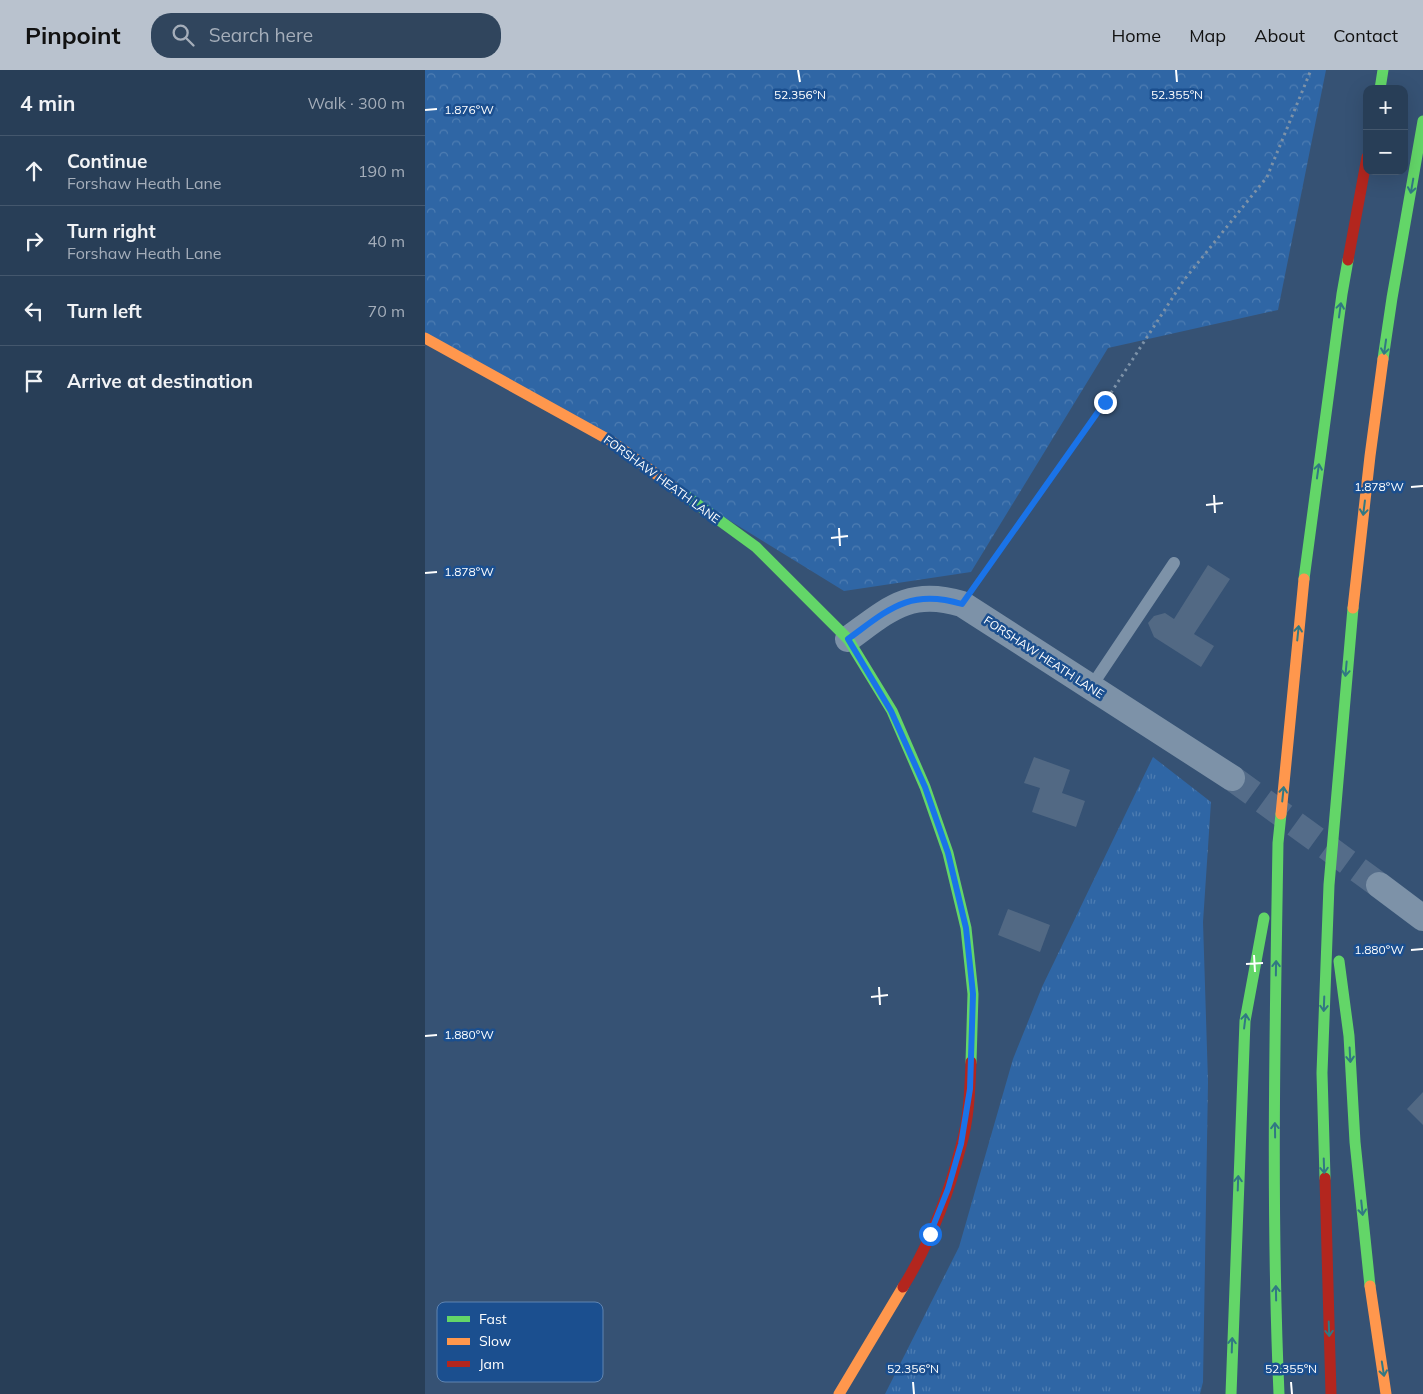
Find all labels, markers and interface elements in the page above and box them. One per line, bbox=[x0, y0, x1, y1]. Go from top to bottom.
search box bbox=[151, 13, 501, 58]
text: Pinpoint bbox=[25, 20, 121, 50]
icon: search bbox=[169, 21, 197, 49]
text: Search here bbox=[209, 23, 313, 47]
text: Home bbox=[1111, 24, 1161, 47]
text: Map bbox=[1189, 24, 1226, 47]
text: About bbox=[1254, 24, 1305, 47]
text: Contact bbox=[1333, 24, 1398, 47]
map controls bbox=[1363, 85, 1408, 175]
button: + bbox=[1363, 85, 1408, 130]
text: 52.356°N bbox=[774, 87, 826, 102]
text: 52.355°N bbox=[1151, 87, 1203, 102]
text: 4 min bbox=[20, 90, 75, 116]
text: Walk · 300 m bbox=[307, 93, 405, 113]
text: 1.876°W bbox=[444, 102, 494, 117]
button: − bbox=[1363, 130, 1408, 175]
text: Continue bbox=[67, 149, 147, 173]
icon: ahead bbox=[20, 157, 48, 185]
text: 190 m bbox=[358, 161, 405, 181]
text: Forshaw Heath Lane bbox=[67, 173, 222, 193]
one-way arrow bbox=[1406, 178, 1416, 194]
text: Turn right bbox=[67, 219, 156, 243]
icon: right bbox=[20, 227, 48, 255]
text: 40 m bbox=[368, 231, 405, 251]
text: Forshaw Heath Lane bbox=[67, 243, 222, 263]
icon: left bbox=[20, 297, 48, 325]
text: Turn left bbox=[67, 299, 142, 323]
text: 70 m bbox=[368, 301, 405, 321]
one-way arrow bbox=[1335, 303, 1345, 319]
one-way arrow bbox=[1380, 338, 1390, 354]
icon: arrive bbox=[20, 367, 48, 395]
text: Arrive at destination bbox=[67, 369, 253, 393]
route end bbox=[1094, 391, 1117, 414]
street label: FORSHAW HEATH LANE bbox=[601, 432, 723, 526]
one-way arrow bbox=[1313, 464, 1323, 480]
text: 1.878°W bbox=[1354, 479, 1404, 494]
one-way arrow bbox=[1359, 499, 1369, 515]
text: 1.878°W bbox=[444, 564, 494, 579]
street label: FORSHAW HEATH LANE bbox=[981, 613, 1107, 701]
one-way arrow bbox=[1293, 625, 1303, 641]
one-way arrow bbox=[1342, 661, 1351, 677]
one-way arrow bbox=[1278, 787, 1288, 803]
text: 1.880°W bbox=[1354, 942, 1404, 957]
one-way arrow bbox=[1271, 960, 1281, 976]
one-way arrow bbox=[1319, 996, 1329, 1012]
one-way arrow bbox=[1240, 1013, 1250, 1029]
text: 1.880°W bbox=[444, 1027, 494, 1042]
one-way arrow bbox=[1345, 1047, 1354, 1063]
one-way arrow bbox=[1270, 1123, 1279, 1139]
one-way arrow bbox=[1320, 1158, 1329, 1174]
one-way arrow bbox=[1234, 1175, 1243, 1191]
one-way arrow bbox=[1357, 1200, 1367, 1216]
route start bbox=[919, 1223, 942, 1246]
one-way arrow bbox=[1271, 1285, 1281, 1302]
legend bbox=[437, 1302, 603, 1382]
text: Fast bbox=[479, 1310, 507, 1328]
one-way arrow bbox=[1324, 1320, 1334, 1337]
text: Slow bbox=[479, 1332, 511, 1350]
one-way arrow bbox=[1227, 1338, 1237, 1354]
text: Jam bbox=[479, 1355, 504, 1373]
text: 52.356°N bbox=[887, 1361, 939, 1376]
text: 52.355°N bbox=[1265, 1361, 1317, 1376]
one-way arrow bbox=[1378, 1361, 1388, 1377]

